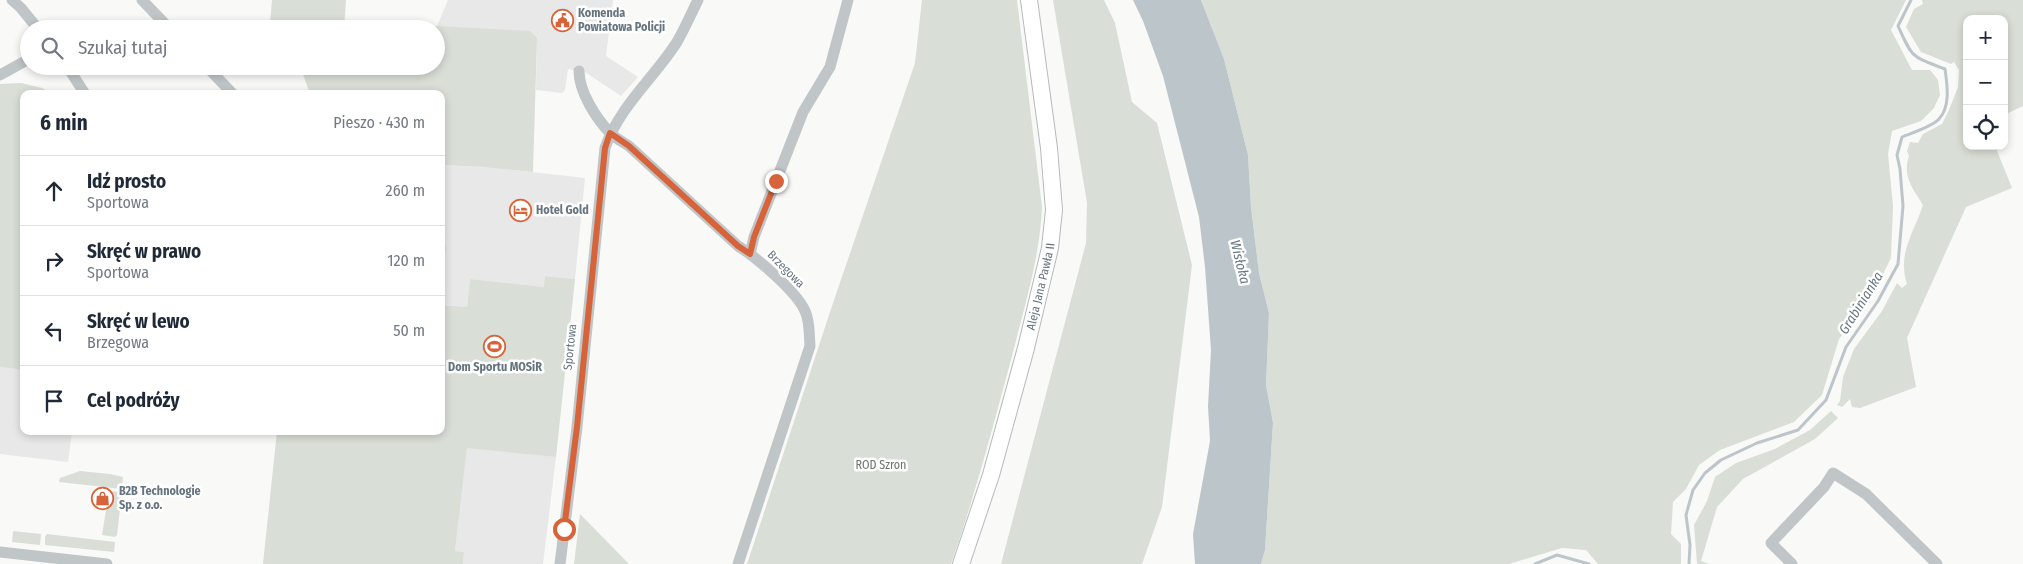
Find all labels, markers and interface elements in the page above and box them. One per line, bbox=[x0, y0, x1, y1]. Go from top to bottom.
place label: Komenda Powiatowa Policji bbox=[578, 6, 665, 34]
public building icon: Komenda Powiatowa Policji bbox=[550, 8, 574, 32]
map controls bbox=[1963, 15, 2008, 150]
button: + bbox=[1963, 15, 2008, 60]
search box bbox=[20, 20, 445, 75]
icon: search bbox=[38, 34, 66, 62]
text: Szukaj tutaj bbox=[78, 36, 168, 59]
button: − bbox=[1963, 60, 2008, 105]
button: locate bbox=[1963, 105, 2008, 150]
text: 6 min bbox=[40, 110, 88, 136]
text: Pieszo · 430 m bbox=[333, 113, 425, 132]
text: Idź prosto bbox=[87, 170, 166, 193]
route end bbox=[765, 170, 788, 193]
icon: ahead bbox=[40, 177, 68, 205]
text: 260 m bbox=[386, 181, 425, 200]
text: Sportowa bbox=[87, 193, 149, 212]
hotel icon: Hotel Gold bbox=[508, 198, 532, 222]
place label: Hotel Gold bbox=[536, 203, 589, 217]
water label: Wisłoka bbox=[1226, 238, 1254, 286]
text: Skręć w prawo bbox=[87, 240, 201, 263]
street label: Aleja Jana Pawła II bbox=[1024, 242, 1057, 331]
icon: right bbox=[40, 247, 68, 275]
street label: Brzegowa bbox=[765, 248, 807, 290]
text: 120 m bbox=[387, 251, 425, 270]
text: Sportowa bbox=[87, 263, 149, 282]
water label: Grabinianka bbox=[1835, 269, 1887, 337]
text: Skręć w lewo bbox=[87, 310, 190, 333]
icon: left bbox=[40, 317, 68, 345]
text: 50 m bbox=[393, 321, 425, 340]
street label: Sportowa bbox=[561, 323, 579, 371]
text: Brzegowa bbox=[87, 333, 149, 352]
sports icon: Dom Sportu MOSiR bbox=[483, 334, 507, 358]
place label: Dom Sportu MOSiR bbox=[448, 360, 542, 374]
icon: arrive bbox=[40, 387, 68, 415]
text: Cel podróży bbox=[87, 389, 180, 412]
park label: ROD Szron bbox=[856, 458, 906, 472]
place label: B2B Technologie Sp. z o.o. bbox=[119, 484, 201, 512]
shop icon: B2B Technologie Sp. z o.o. bbox=[91, 486, 115, 510]
route start bbox=[553, 518, 576, 541]

